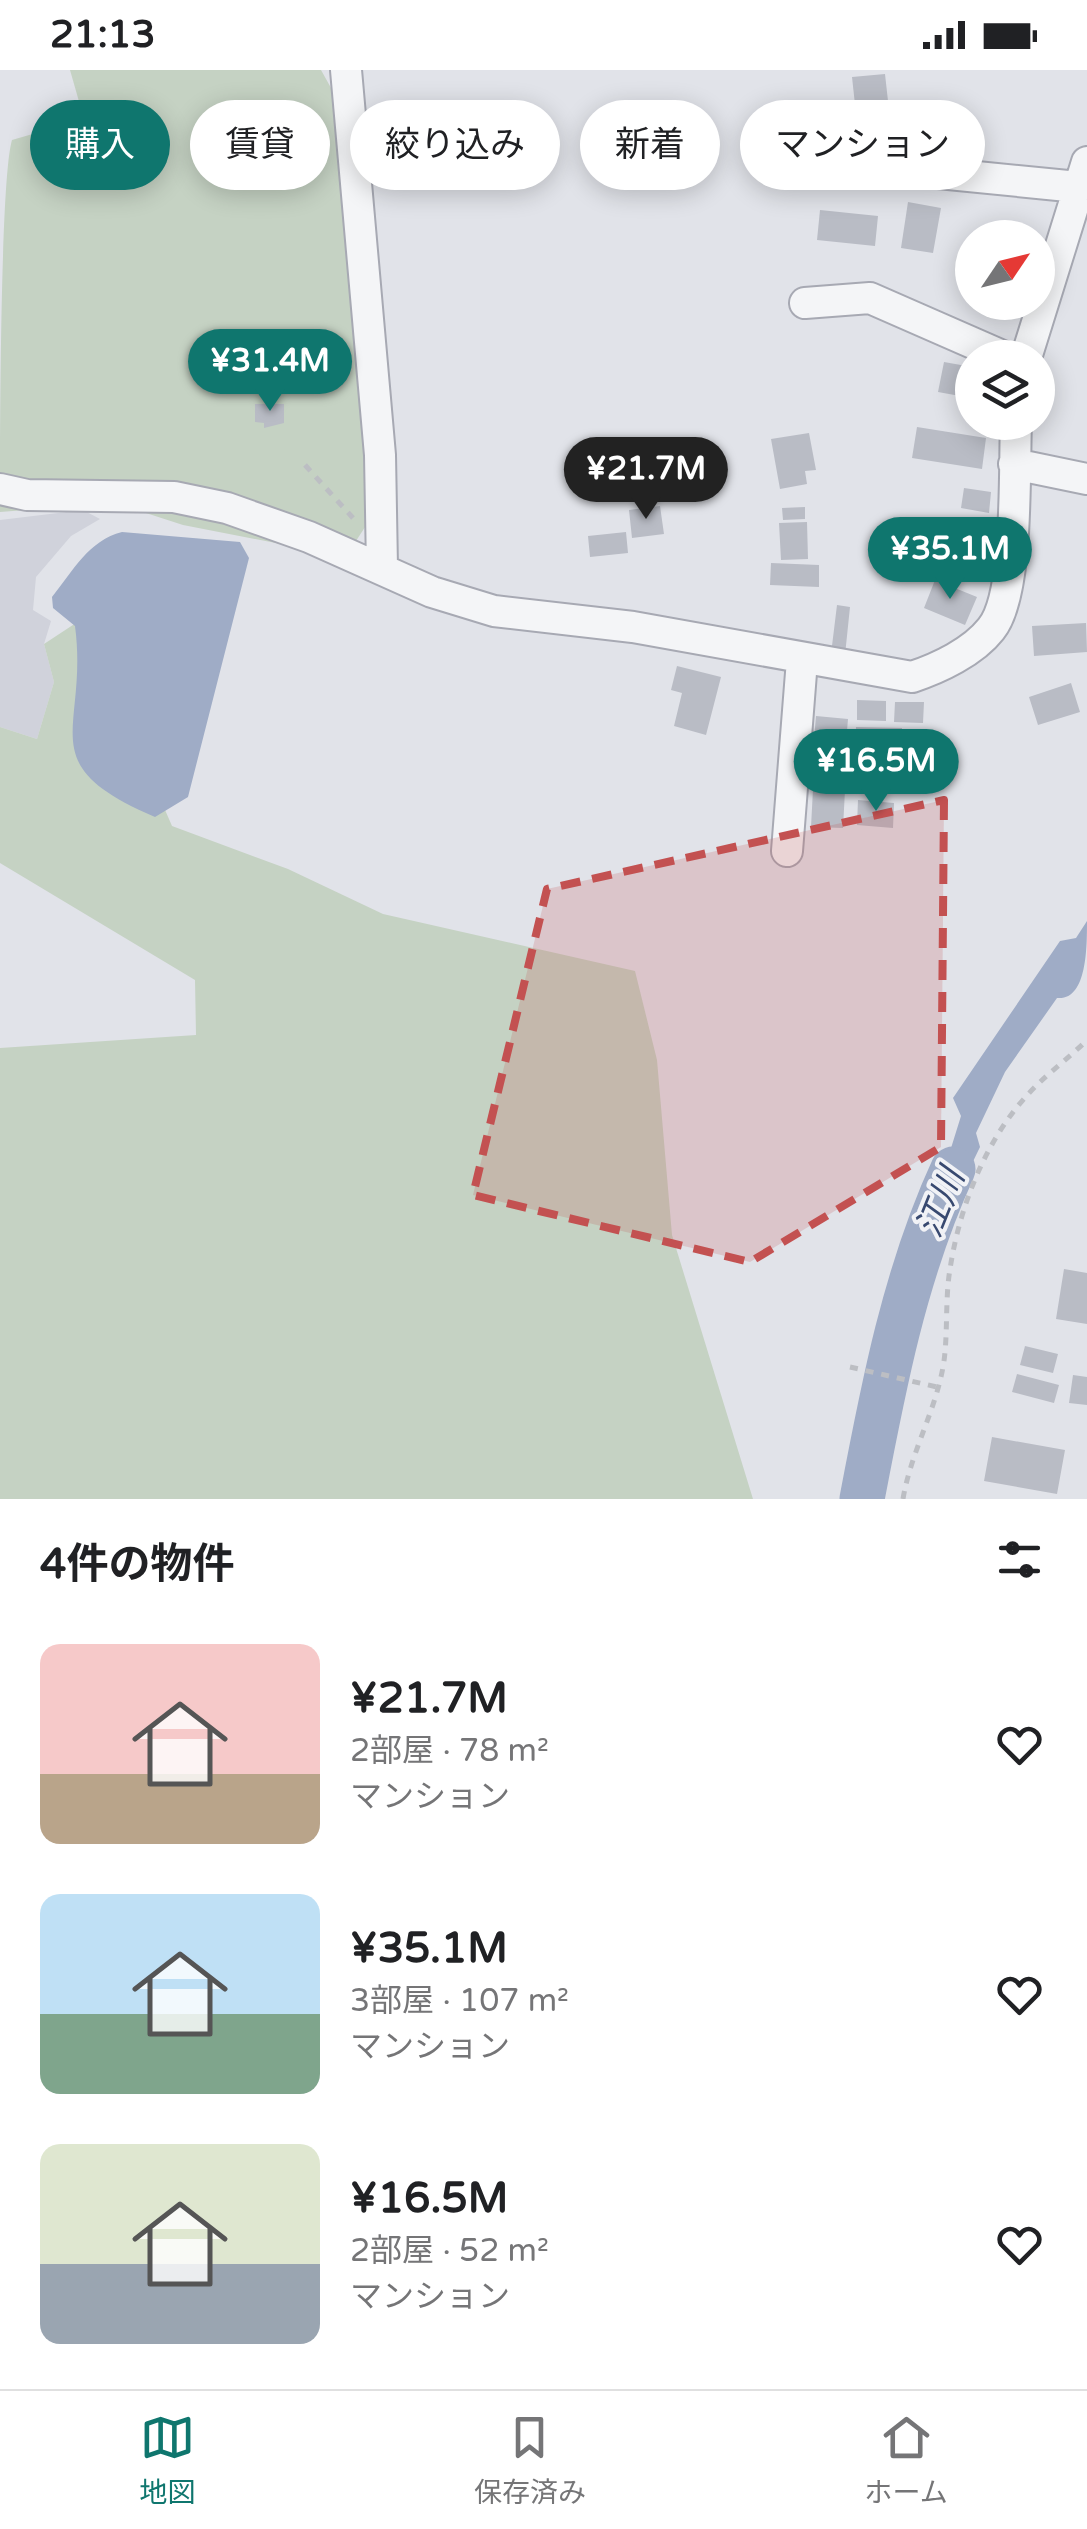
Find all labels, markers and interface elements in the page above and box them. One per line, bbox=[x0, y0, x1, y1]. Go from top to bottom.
text: 21:13 bbox=[50, 12, 155, 58]
chip: 購入 bbox=[30, 100, 170, 190]
chip: 賃貸 bbox=[190, 100, 330, 190]
chip: 絞り込み bbox=[350, 100, 560, 190]
chip: 新着 bbox=[580, 100, 720, 190]
chip: マンション bbox=[740, 100, 985, 190]
north arrow bbox=[955, 220, 1055, 320]
map controls bbox=[955, 220, 1055, 440]
pin: ¥31.4M bbox=[189, 329, 351, 414]
button: layers bbox=[955, 340, 1055, 440]
text: ¥31.4M bbox=[210, 342, 330, 380]
pin: ¥21.7M bbox=[565, 437, 727, 522]
text: ¥21.7M bbox=[586, 450, 706, 488]
pin: ¥35.1M bbox=[869, 517, 1031, 602]
text: ¥35.1M bbox=[890, 530, 1010, 568]
pin: ¥16.5M bbox=[795, 729, 957, 814]
text: ¥16.5M bbox=[816, 742, 936, 780]
water label: 江川 bbox=[908, 1159, 975, 1243]
icon: filters bbox=[992, 1532, 1047, 1587]
text: 4件の物件 bbox=[40, 1539, 234, 1590]
text: ¥21.7M bbox=[350, 1673, 508, 1724]
icon: home bbox=[120, 1684, 240, 1804]
icon: heart bbox=[992, 1717, 1047, 1772]
text: 2部屋 · 78 m² bbox=[350, 1732, 549, 1770]
text: マンション bbox=[350, 1778, 510, 1816]
text: ¥35.1M bbox=[350, 1923, 508, 1974]
icon: home bbox=[120, 1934, 240, 2054]
icon: heart bbox=[992, 1967, 1047, 2022]
text: 3部屋 · 107 m² bbox=[350, 1982, 569, 2020]
text: マンション bbox=[350, 2028, 510, 2066]
text: ¥16.5M bbox=[350, 2173, 508, 2224]
icon: home bbox=[120, 2184, 240, 2304]
icon: heart bbox=[992, 2217, 1047, 2272]
text: 2部屋 · 52 m² bbox=[350, 2232, 549, 2270]
text: マンション bbox=[350, 2278, 510, 2316]
tab: 地図 bbox=[139, 2410, 195, 2510]
tab: 保存済み bbox=[474, 2410, 586, 2510]
tab: ホーム bbox=[865, 2410, 948, 2510]

